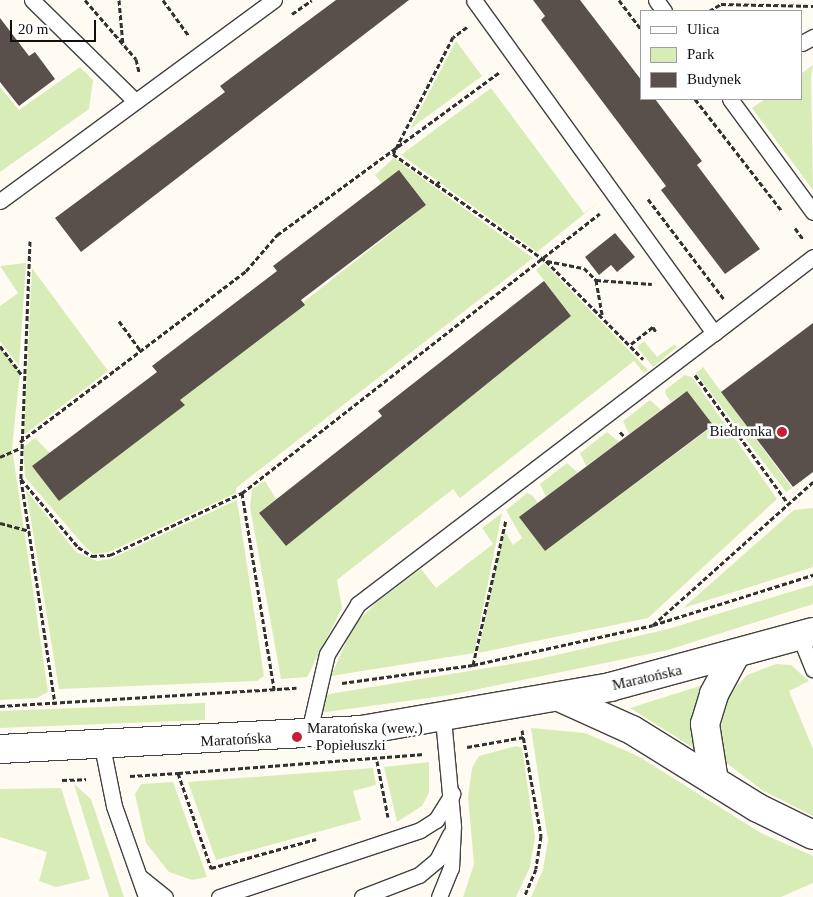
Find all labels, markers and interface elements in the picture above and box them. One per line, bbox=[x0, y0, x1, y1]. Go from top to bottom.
scale bar bbox=[12, 10, 99, 42]
legend bbox=[640, 10, 803, 100]
text: 20 m bbox=[18, 21, 48, 37]
text: Ulica bbox=[687, 21, 719, 37]
text: Park bbox=[687, 46, 715, 62]
text: Budynek bbox=[687, 71, 741, 87]
place label: Biedronka bbox=[710, 423, 772, 441]
marker: Biedronka bbox=[776, 426, 788, 438]
street label: Maratońska bbox=[610, 661, 684, 695]
place label: Maratońska (wew.) - Popiełuszki bbox=[307, 719, 423, 754]
street label: Maratońska bbox=[200, 729, 272, 751]
marker: Maratońska (wew.) - Popiełuszki bbox=[291, 731, 303, 743]

